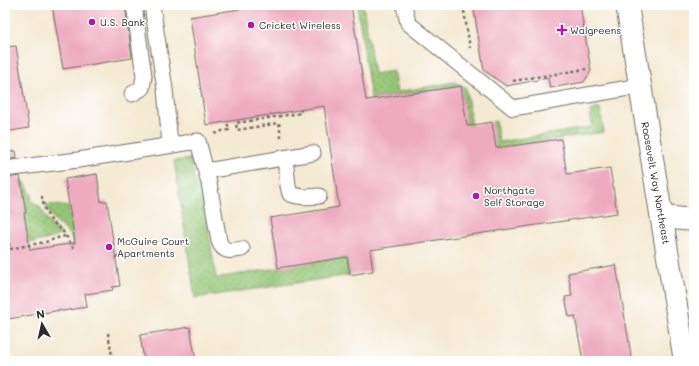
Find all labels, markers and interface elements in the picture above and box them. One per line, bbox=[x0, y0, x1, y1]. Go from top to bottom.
place label: U.S. Bank bbox=[100, 15, 145, 29]
marker: U.S. Bank bbox=[87, 17, 97, 27]
place label: Cricket Wireless bbox=[259, 18, 341, 32]
marker: Cricket Wireless bbox=[246, 20, 256, 30]
place label: Walgreens bbox=[570, 23, 621, 37]
marker: Walgreens bbox=[557, 25, 567, 35]
street label: Roosevelt Way Northeast bbox=[638, 121, 674, 245]
place label: Northgate Self Storage bbox=[484, 183, 545, 209]
marker: Northgate Self Storage bbox=[471, 191, 481, 201]
place label: McGuire Court Apartments bbox=[117, 234, 189, 260]
marker: McGuire Court Apartments bbox=[104, 242, 114, 252]
north arrow bbox=[22, 304, 62, 344]
text: N bbox=[35, 306, 46, 322]

